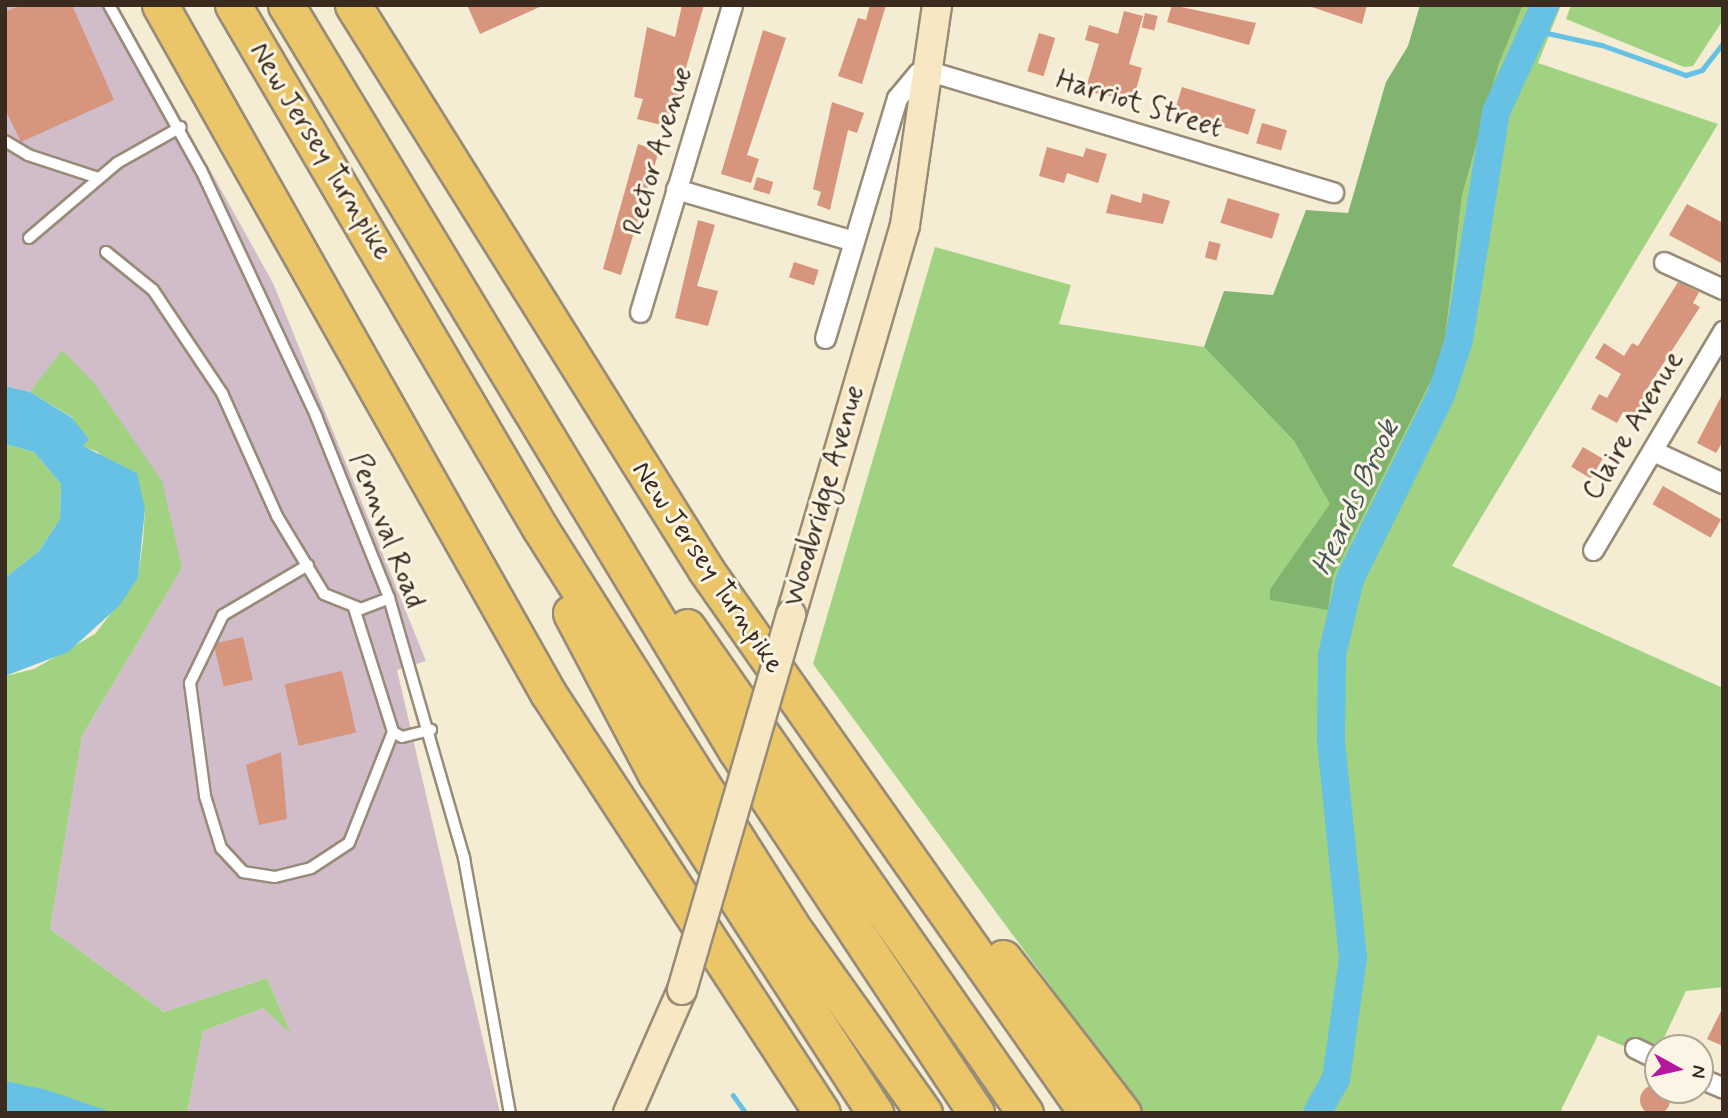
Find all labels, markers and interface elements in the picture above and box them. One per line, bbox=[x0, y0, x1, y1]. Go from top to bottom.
street label: New Jersey Turnpike bbox=[242, 37, 398, 267]
street label: Harriot Street bbox=[1050, 63, 1228, 147]
street label: Rector Avenue bbox=[618, 65, 700, 237]
street label: Claire Avenue bbox=[1576, 345, 1692, 507]
street label: Woodbridge Avenue bbox=[777, 380, 873, 612]
water label: Heards Brook bbox=[1304, 414, 1408, 582]
street label: Pennval Road bbox=[341, 449, 431, 613]
street label: New Jersey Turnpike bbox=[624, 456, 790, 680]
north arrow bbox=[1644, 1034, 1714, 1104]
text: N bbox=[1685, 1064, 1712, 1080]

